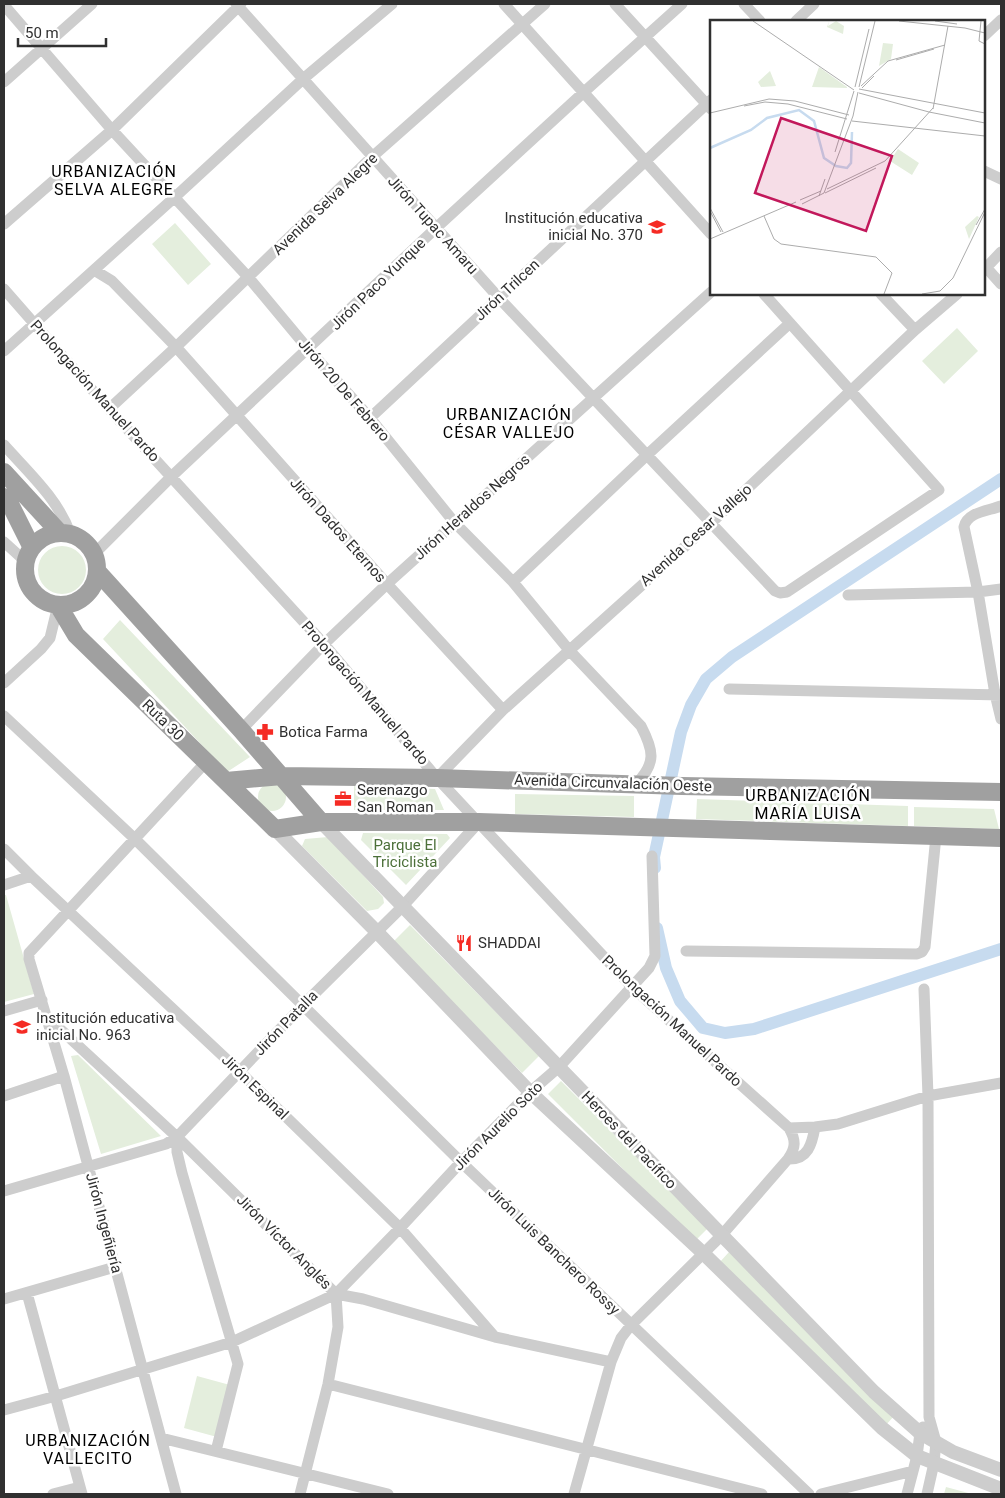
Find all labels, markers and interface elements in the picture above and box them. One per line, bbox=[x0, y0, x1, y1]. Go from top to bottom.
scale bar bbox=[18, 15, 105, 47]
inset map bbox=[710, 20, 985, 295]
text: 50 m bbox=[25, 24, 59, 42]
street label: Avenida Selva Alegre bbox=[269, 149, 381, 259]
district label: URBANIZACIÓN SELVA ALEGRE bbox=[51, 161, 177, 199]
street label: Jirón Tupac Amaru bbox=[384, 172, 482, 278]
place label: Institución educativa inicial No. 370 bbox=[505, 209, 643, 244]
school or university icon: Institución educativa inicial No. 370 bbox=[647, 217, 667, 237]
street label: Jirón Paco Yunque bbox=[327, 234, 429, 334]
street label: Jirón Trilcen bbox=[471, 255, 543, 325]
street label: Prolongación Manuel Pardo bbox=[27, 316, 163, 466]
street label: Jirón 20 De Febrero bbox=[294, 335, 394, 445]
district label: URBANIZACIÓN CÉSAR VALLEJO bbox=[443, 404, 575, 442]
street label: Jirón Heraldos Negros bbox=[410, 450, 534, 564]
street label: Jirón Dados Eternos bbox=[286, 474, 390, 586]
street label: Avenida Cesar Vallejo bbox=[636, 480, 756, 590]
street label: Prolongación Manuel Pardo bbox=[298, 617, 432, 769]
street label: Ruta 30 bbox=[138, 696, 188, 744]
pharmacy icon: Botica Farma bbox=[255, 722, 275, 742]
place label: Botica Farma bbox=[279, 723, 368, 741]
street label: Avenida Circunvalación Oeste bbox=[514, 771, 712, 795]
place label: Serenazgo San Roman bbox=[357, 781, 433, 816]
district label: URBANIZACIÓN MARÍA LUISA bbox=[745, 785, 871, 823]
office icon: Serenazgo San Roman bbox=[333, 789, 353, 809]
park label: Parque El Triciclista bbox=[373, 836, 437, 871]
restaurant icon: SHADDAI bbox=[454, 933, 474, 953]
place label: SHADDAI bbox=[478, 934, 541, 952]
street label: Prolongación Manuel Pardo bbox=[598, 951, 746, 1091]
street label: Jirón Patalla bbox=[251, 987, 321, 1059]
place label: Institución educativa inicial No. 963 bbox=[36, 1009, 174, 1044]
school or university icon: Institución educativa inicial No. 963 bbox=[12, 1017, 32, 1037]
street label: Jirón Espinal bbox=[218, 1051, 292, 1123]
street label: Jirón Aurelio Soto bbox=[450, 1078, 546, 1174]
street label: Heroes del Pacífico bbox=[578, 1087, 680, 1193]
street label: Jirón Ingeñiería bbox=[82, 1171, 126, 1275]
street label: Jirón Luis Banchero Rossy bbox=[484, 1183, 624, 1319]
street label: Jirón Víctor Anglés bbox=[233, 1191, 335, 1293]
district label: URBANIZACIÓN VALLECITO bbox=[25, 1430, 151, 1468]

